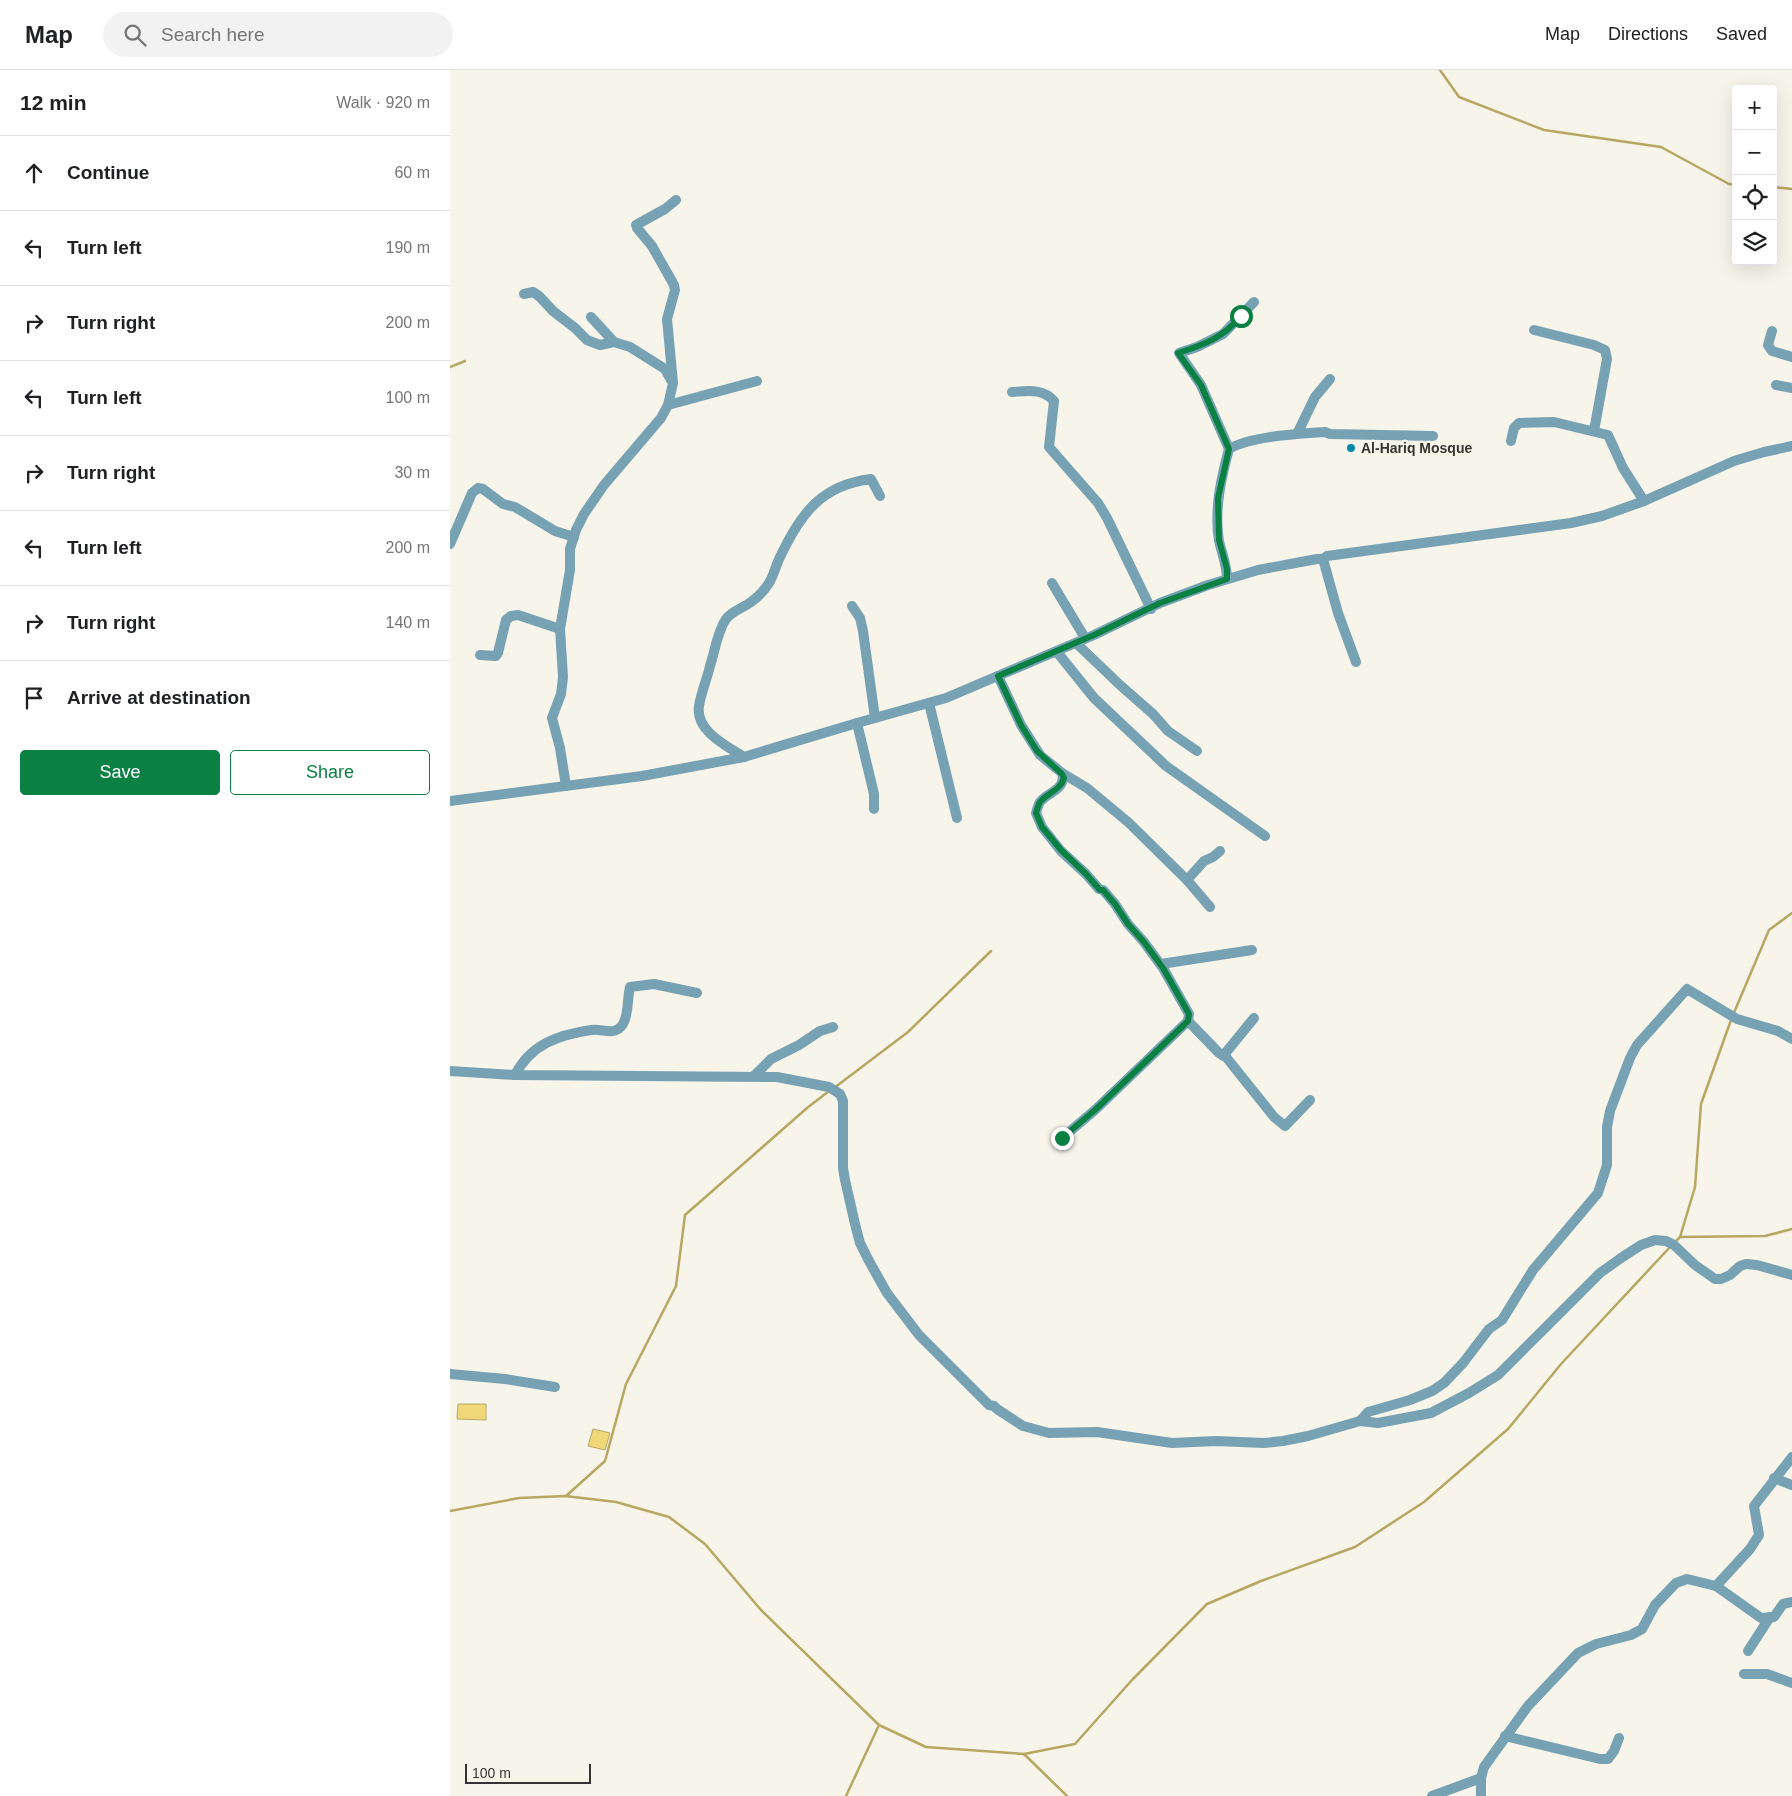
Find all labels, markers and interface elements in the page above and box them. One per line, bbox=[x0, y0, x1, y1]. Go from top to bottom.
search box bbox=[103, 12, 453, 57]
text: Map bbox=[25, 21, 73, 48]
icon: search bbox=[121, 21, 149, 49]
text: Search here bbox=[161, 24, 265, 45]
text: Map bbox=[1545, 24, 1580, 44]
text: Directions bbox=[1608, 24, 1688, 44]
text: Saved bbox=[1716, 24, 1767, 44]
map controls bbox=[1732, 85, 1777, 265]
button: + bbox=[1732, 85, 1777, 130]
text: 12 min bbox=[20, 91, 87, 114]
text: Walk · 920 m bbox=[336, 94, 430, 111]
button: − bbox=[1732, 130, 1777, 175]
icon: ahead bbox=[20, 159, 48, 187]
text: Continue bbox=[67, 162, 149, 183]
text: 60 m bbox=[394, 164, 430, 181]
button: locate bbox=[1732, 175, 1777, 220]
button: layers bbox=[1732, 220, 1777, 265]
icon: left bbox=[20, 234, 48, 262]
text: Turn left bbox=[67, 237, 142, 258]
text: 190 m bbox=[386, 239, 430, 256]
route start bbox=[1230, 305, 1253, 328]
icon: right bbox=[20, 309, 48, 337]
text: Turn right bbox=[67, 312, 155, 333]
text: 200 m bbox=[386, 314, 430, 331]
icon: left bbox=[20, 384, 48, 412]
text: Turn left bbox=[67, 387, 142, 408]
text: 100 m bbox=[386, 389, 430, 406]
place label: Al-Hariq Mosque bbox=[1361, 440, 1472, 456]
marker: Al-Hariq Mosque bbox=[1345, 442, 1357, 454]
icon: right bbox=[20, 459, 48, 487]
text: Turn right bbox=[67, 462, 155, 483]
text: 30 m bbox=[394, 464, 430, 481]
icon: left bbox=[20, 534, 48, 562]
text: Turn left bbox=[67, 537, 142, 558]
text: 200 m bbox=[386, 539, 430, 556]
icon: right bbox=[20, 609, 48, 637]
text: Turn right bbox=[67, 612, 155, 633]
text: 140 m bbox=[386, 614, 430, 631]
icon: arrive bbox=[20, 684, 48, 712]
text: Arrive at destination bbox=[67, 687, 251, 708]
button: Save bbox=[20, 750, 220, 795]
button: Share bbox=[230, 750, 430, 795]
route end bbox=[1051, 1127, 1074, 1150]
scale bar bbox=[465, 1761, 591, 1784]
text: 100 m bbox=[472, 1765, 511, 1781]

